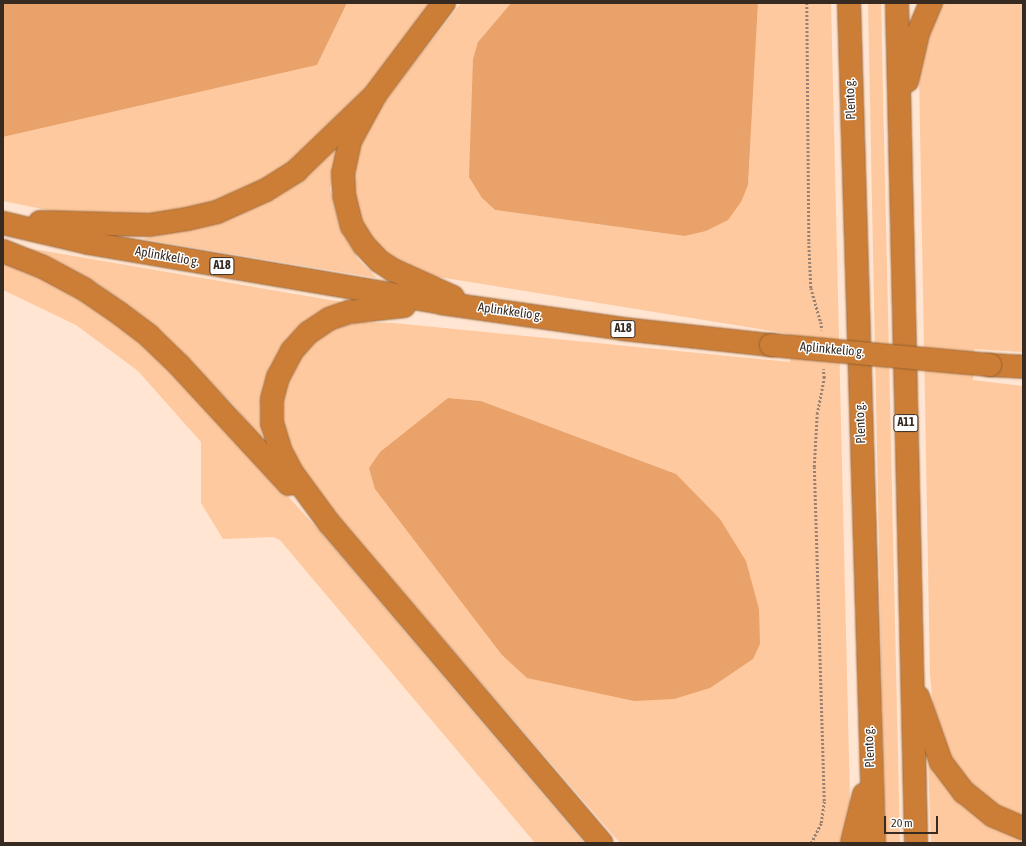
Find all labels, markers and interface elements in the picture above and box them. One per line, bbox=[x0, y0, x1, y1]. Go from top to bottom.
street label: Plento g. bbox=[842, 78, 860, 120]
street label: Aplinkkelio g. bbox=[134, 244, 200, 270]
road number: A18 bbox=[209, 256, 235, 276]
street label: Aplinkkelio g. bbox=[477, 300, 543, 324]
road number: A18 bbox=[610, 319, 636, 339]
street label: Aplinkkelio g. bbox=[799, 339, 865, 361]
street label: Plento g. bbox=[852, 402, 870, 444]
road number: A11 bbox=[893, 413, 919, 433]
street label: Plento g. bbox=[861, 726, 879, 768]
scale bar bbox=[886, 808, 940, 834]
text: 20 m bbox=[891, 816, 913, 830]

